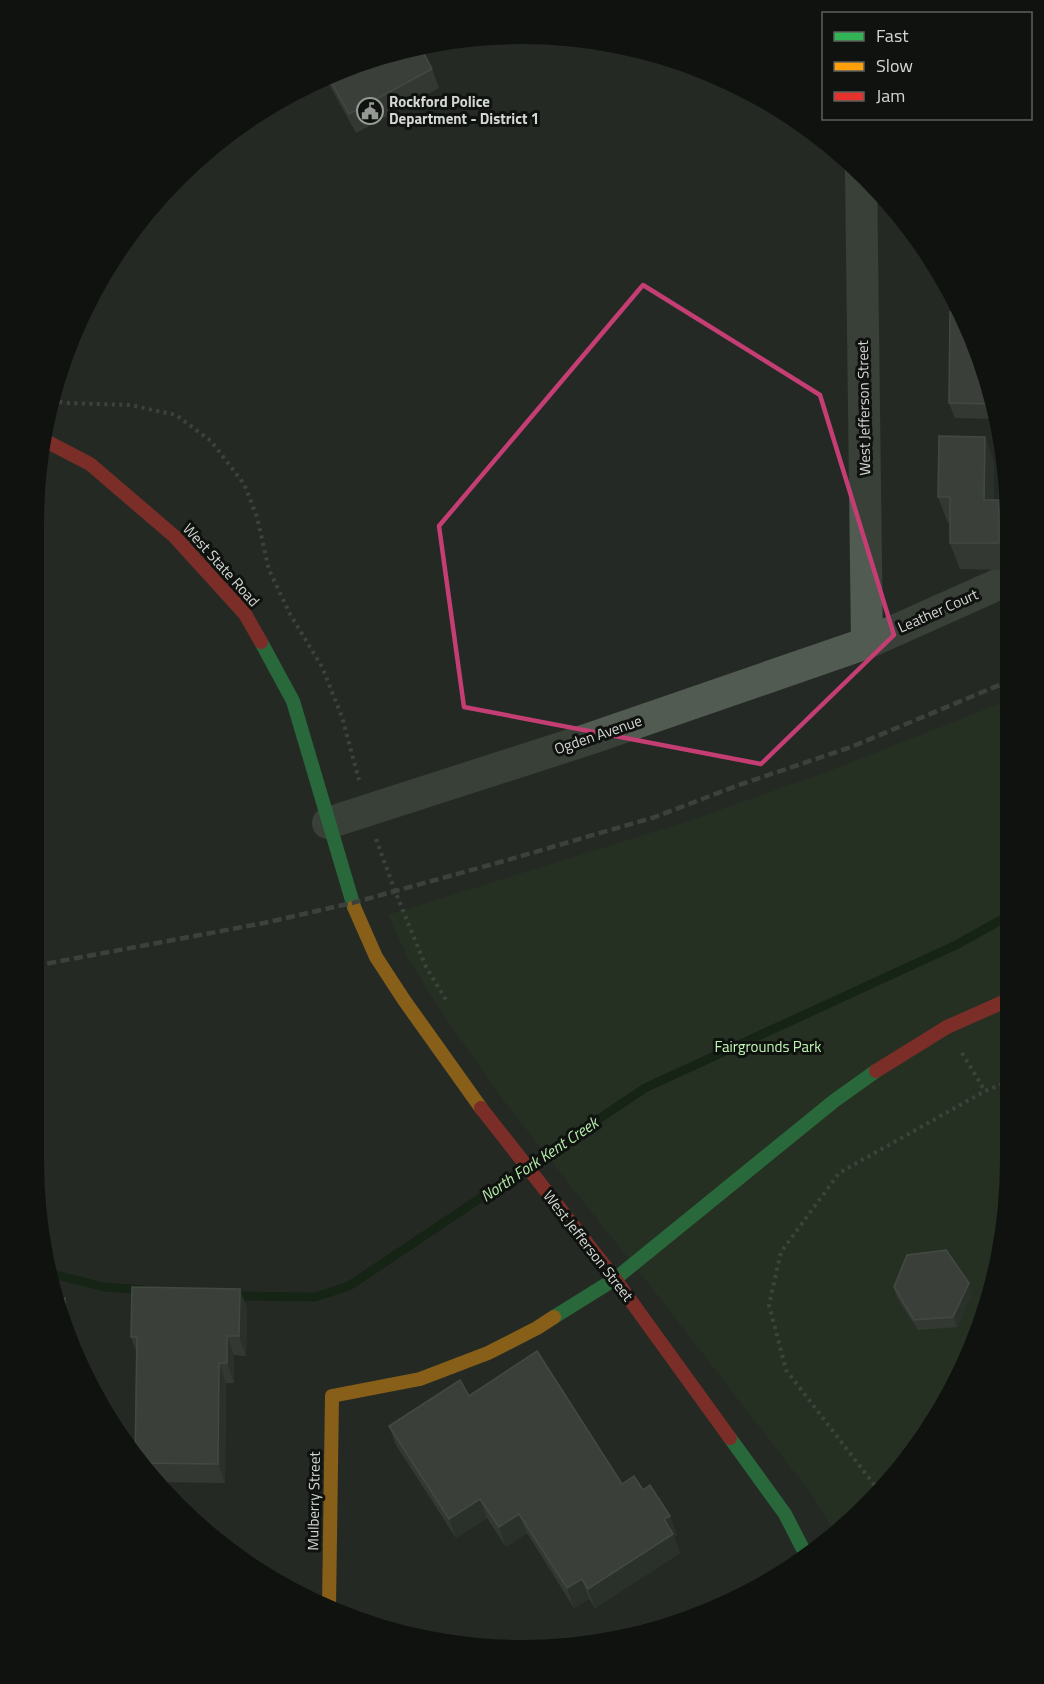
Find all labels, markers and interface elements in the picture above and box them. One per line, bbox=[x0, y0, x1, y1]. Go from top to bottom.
legend bbox=[822, 12, 1032, 120]
text: Fast bbox=[876, 22, 909, 49]
text: Slow bbox=[876, 52, 913, 79]
text: Jam bbox=[876, 82, 905, 109]
place label: Rockford Police Department - District 1 bbox=[389, 90, 539, 130]
public building icon: Rockford Police Department - District 1 bbox=[355, 96, 385, 126]
street label: West Jefferson Street bbox=[851, 339, 876, 476]
street label: West State Road bbox=[178, 518, 265, 612]
street label: Leather Court bbox=[894, 582, 982, 639]
street label: Ogden Avenue bbox=[551, 709, 645, 760]
park label: Fairgrounds Park bbox=[715, 1035, 821, 1058]
water label: North Fork Kent Creek bbox=[475, 1110, 604, 1207]
street label: West Jefferson Street bbox=[538, 1185, 640, 1307]
street label: Mulberry Street bbox=[301, 1451, 326, 1551]

